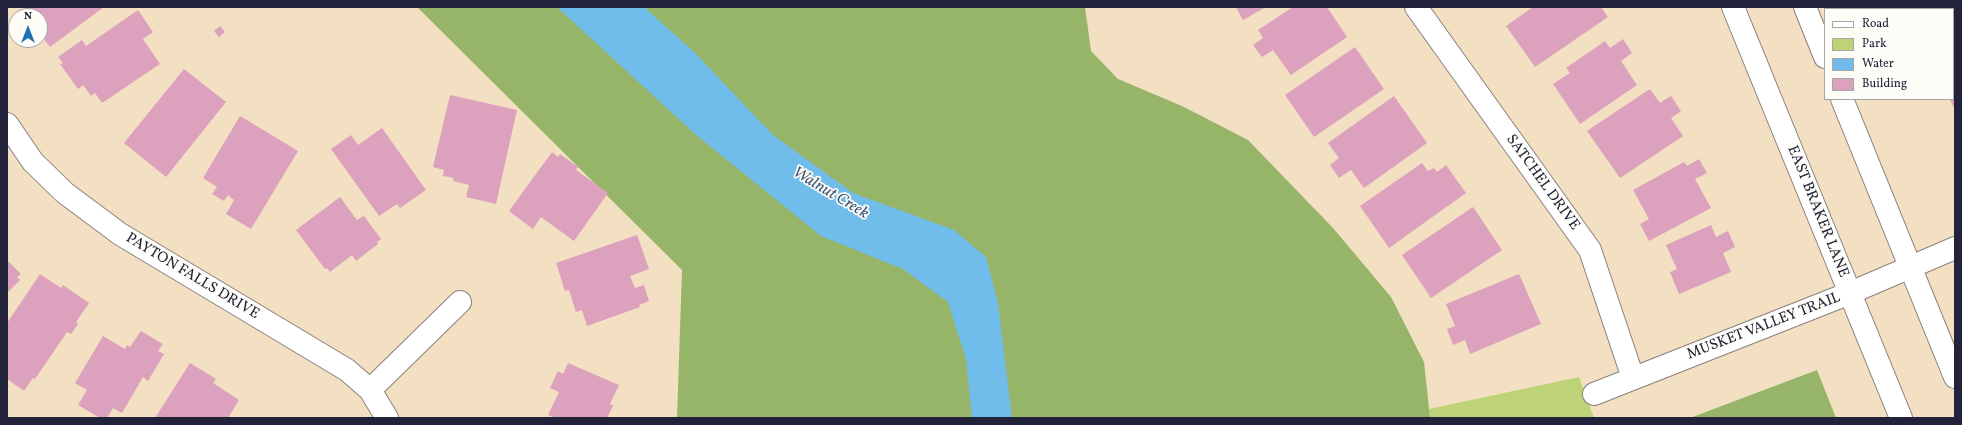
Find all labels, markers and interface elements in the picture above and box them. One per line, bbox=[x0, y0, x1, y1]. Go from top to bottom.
north arrow bbox=[8, 8, 48, 48]
legend bbox=[1824, 8, 1954, 100]
text: N bbox=[24, 9, 32, 24]
text: Road bbox=[1862, 16, 1889, 32]
text: Park bbox=[1862, 36, 1887, 52]
text: Water bbox=[1862, 56, 1894, 72]
text: Building bbox=[1862, 76, 1907, 92]
street label: SATCHEL DRIVE bbox=[1501, 132, 1583, 234]
street label: EAST BRAKER LANE bbox=[1782, 143, 1852, 281]
water label: Walnut Creek bbox=[789, 164, 871, 224]
street label: PAYTON FALLS DRIVE bbox=[122, 230, 262, 324]
street label: MUSKET VALLEY TRAIL bbox=[1685, 289, 1843, 365]

